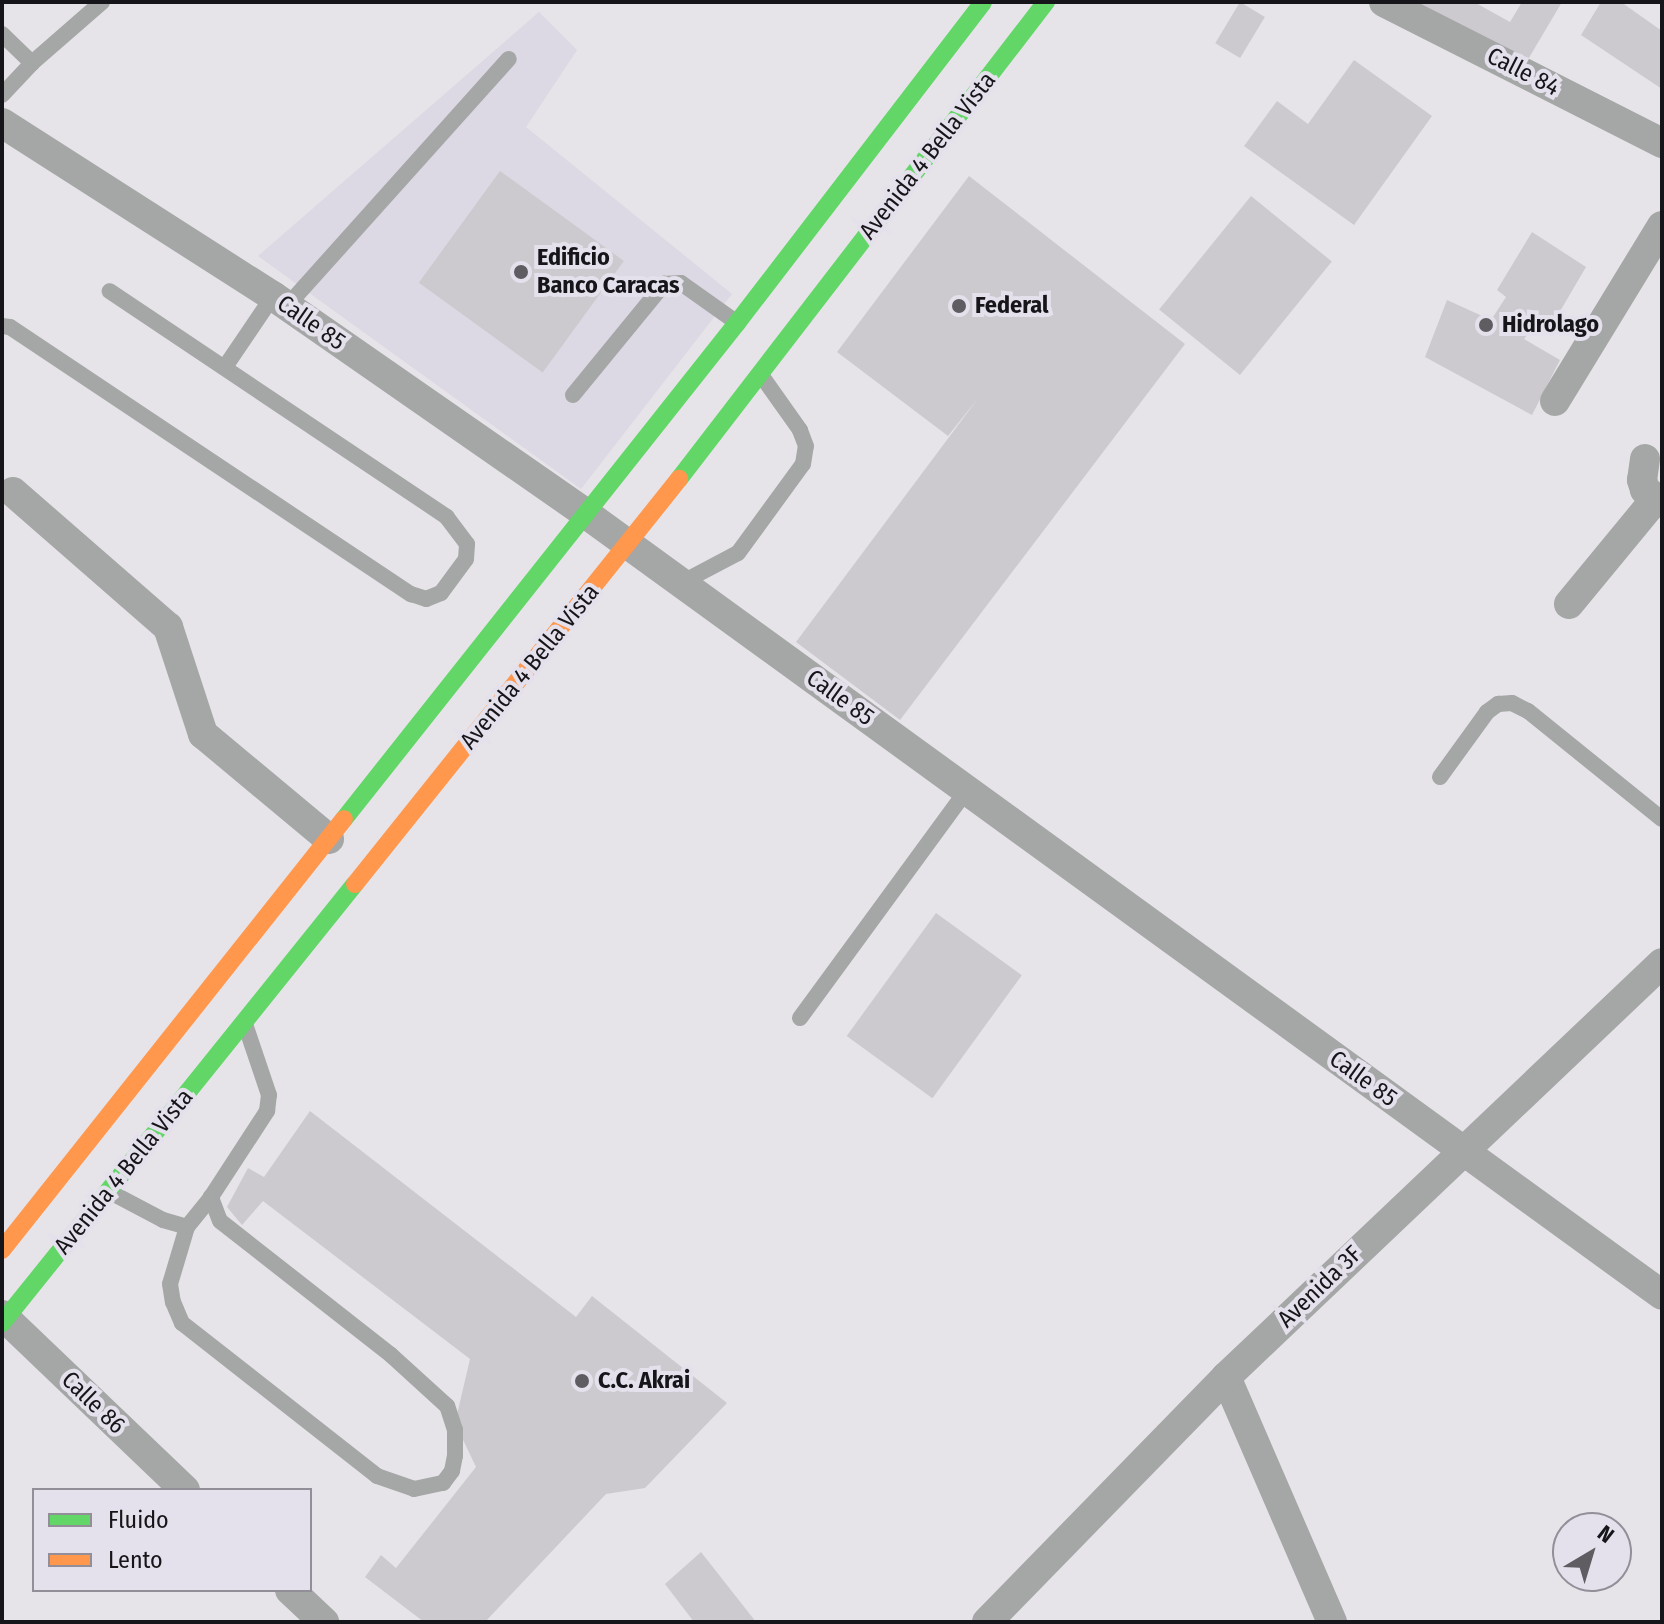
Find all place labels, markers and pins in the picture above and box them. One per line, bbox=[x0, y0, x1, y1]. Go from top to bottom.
place label: Edificio Banco Caracas bbox=[537, 244, 680, 300]
marker: Edificio Banco Caracas bbox=[512, 263, 530, 281]
place label: Federal bbox=[975, 292, 1048, 320]
marker: Federal bbox=[950, 297, 968, 315]
place label: Hidrolago bbox=[1502, 311, 1599, 339]
marker: Hidrolago bbox=[1477, 316, 1495, 334]
place label: C.C. Akrai bbox=[598, 1367, 690, 1395]
marker: C.C. Akrai bbox=[573, 1372, 591, 1390]

